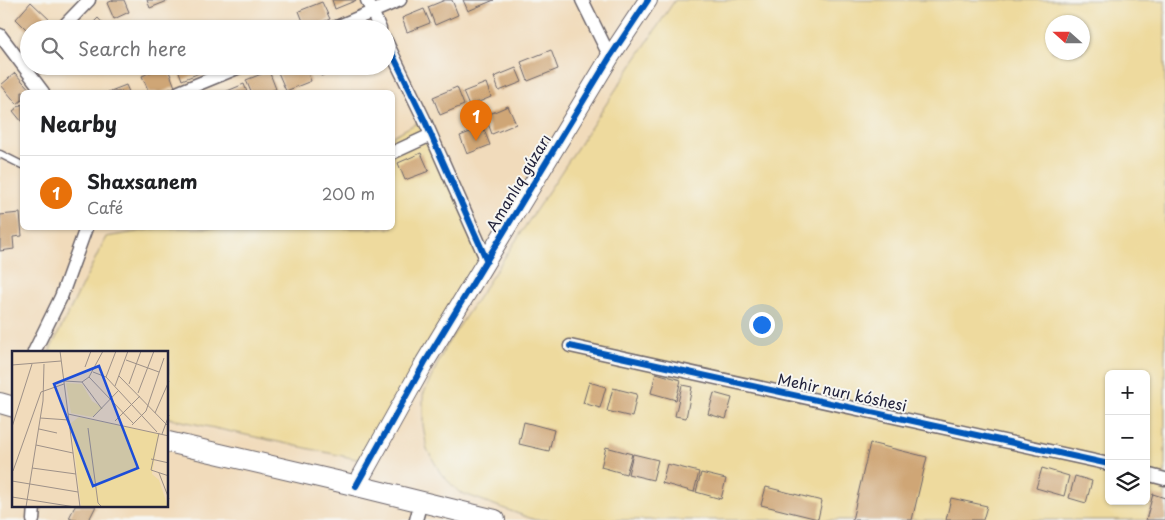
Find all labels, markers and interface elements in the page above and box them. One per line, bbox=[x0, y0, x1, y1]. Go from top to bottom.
north arrow bbox=[1045, 15, 1090, 60]
search box bbox=[20, 20, 395, 75]
icon: search bbox=[38, 34, 66, 62]
text: Search here bbox=[78, 34, 187, 62]
pin: 1 bbox=[460, 100, 492, 141]
text: Nearby bbox=[40, 107, 117, 139]
street label: Amanlıq gúzarı bbox=[479, 129, 556, 235]
text: Shaxsanem bbox=[87, 167, 197, 195]
text: 1 bbox=[52, 181, 60, 205]
text: 200 m bbox=[322, 181, 375, 205]
text: Café bbox=[87, 195, 123, 219]
your location bbox=[749, 312, 775, 338]
inset map bbox=[12, 351, 169, 508]
street label: Mehir nurı kóshesi bbox=[776, 367, 909, 416]
map controls bbox=[1105, 370, 1150, 505]
button: + bbox=[1105, 370, 1150, 415]
button: − bbox=[1105, 415, 1150, 460]
button: layers bbox=[1105, 460, 1150, 505]

